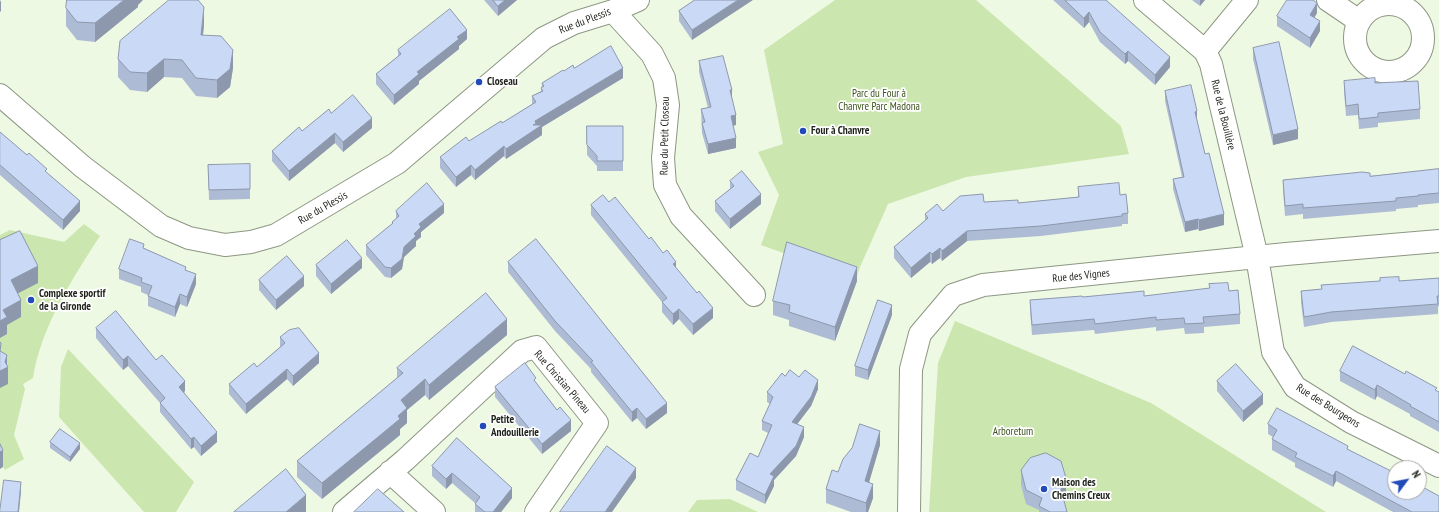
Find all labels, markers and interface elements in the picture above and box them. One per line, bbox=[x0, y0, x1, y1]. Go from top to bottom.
street label: Rue du Plessis bbox=[557, 5, 613, 37]
place label: Closeau bbox=[487, 75, 518, 89]
marker: Closeau bbox=[474, 77, 484, 87]
street label: Rue de la Bouillère bbox=[1208, 78, 1238, 152]
park label: Parc du Four à Chanvre Parc Madona bbox=[838, 87, 920, 113]
street label: Rue du Petit Closeau bbox=[658, 97, 672, 175]
place label: Four à Chanvre bbox=[811, 124, 869, 138]
marker: Four à Chanvre bbox=[798, 126, 808, 136]
street label: Rue du Plessis bbox=[296, 189, 350, 227]
street label: Rue des Vignes bbox=[1052, 266, 1110, 286]
place label: Complexe sportif de la Gironde bbox=[39, 287, 105, 313]
marker: Complexe sportif de la Gironde bbox=[26, 295, 36, 305]
street label: Rue Christian Pineau bbox=[531, 348, 593, 416]
street label: Rue des Bourgeons bbox=[1294, 381, 1362, 431]
place label: Petite Andouillerie bbox=[491, 413, 539, 439]
marker: Petite Andouillerie bbox=[478, 421, 488, 431]
park label: Arboretum bbox=[993, 425, 1033, 439]
north arrow bbox=[1387, 460, 1427, 500]
text: N bbox=[1409, 468, 1424, 480]
place label: Maison des Chemins Creux bbox=[1052, 476, 1110, 502]
marker: Maison des Chemins Creux bbox=[1039, 484, 1049, 494]

